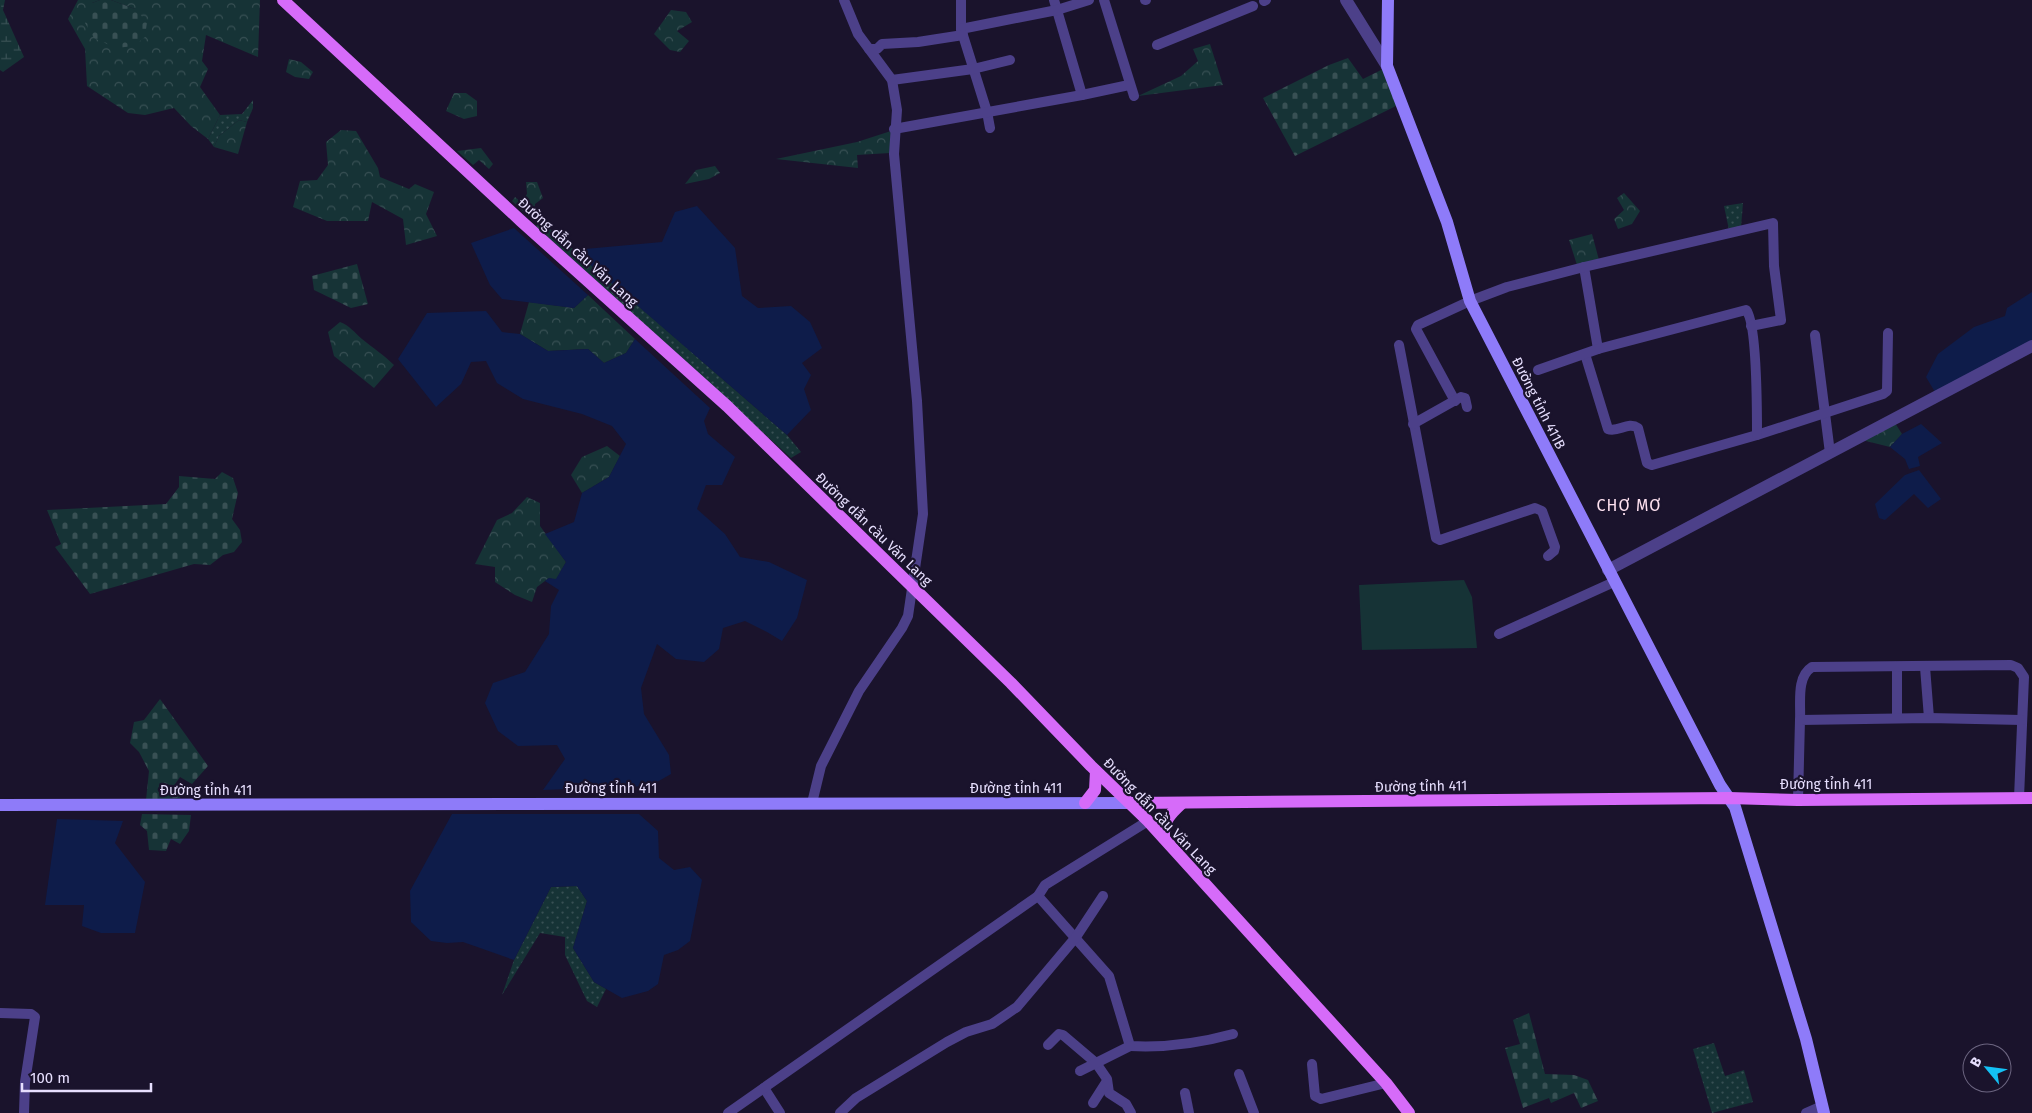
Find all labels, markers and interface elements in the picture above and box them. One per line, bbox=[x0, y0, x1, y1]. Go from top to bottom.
street label: Đường dẫn cầu Văn Lang bbox=[514, 193, 642, 311]
street label: Đường tỉnh 411B bbox=[1508, 354, 1569, 452]
street label: Đường dẫn cầu Văn Lang bbox=[812, 469, 937, 590]
district label: CHỢ MƠ bbox=[1597, 496, 1661, 515]
street label: Đường dẫn cầu Văn Lang bbox=[1100, 754, 1221, 879]
street label: Đường tỉnh 411 bbox=[1780, 776, 1872, 793]
street label: Đường tỉnh 411 bbox=[1375, 777, 1467, 796]
street label: Đường tỉnh 411 bbox=[565, 780, 657, 797]
street label: Đường tỉnh 411 bbox=[970, 780, 1062, 797]
street label: Đường tỉnh 411 bbox=[160, 782, 252, 799]
north arrow bbox=[1962, 1043, 2012, 1093]
text: B bbox=[1967, 1054, 1986, 1070]
scale bar bbox=[22, 1060, 151, 1092]
text: 100 m bbox=[30, 1069, 70, 1087]

